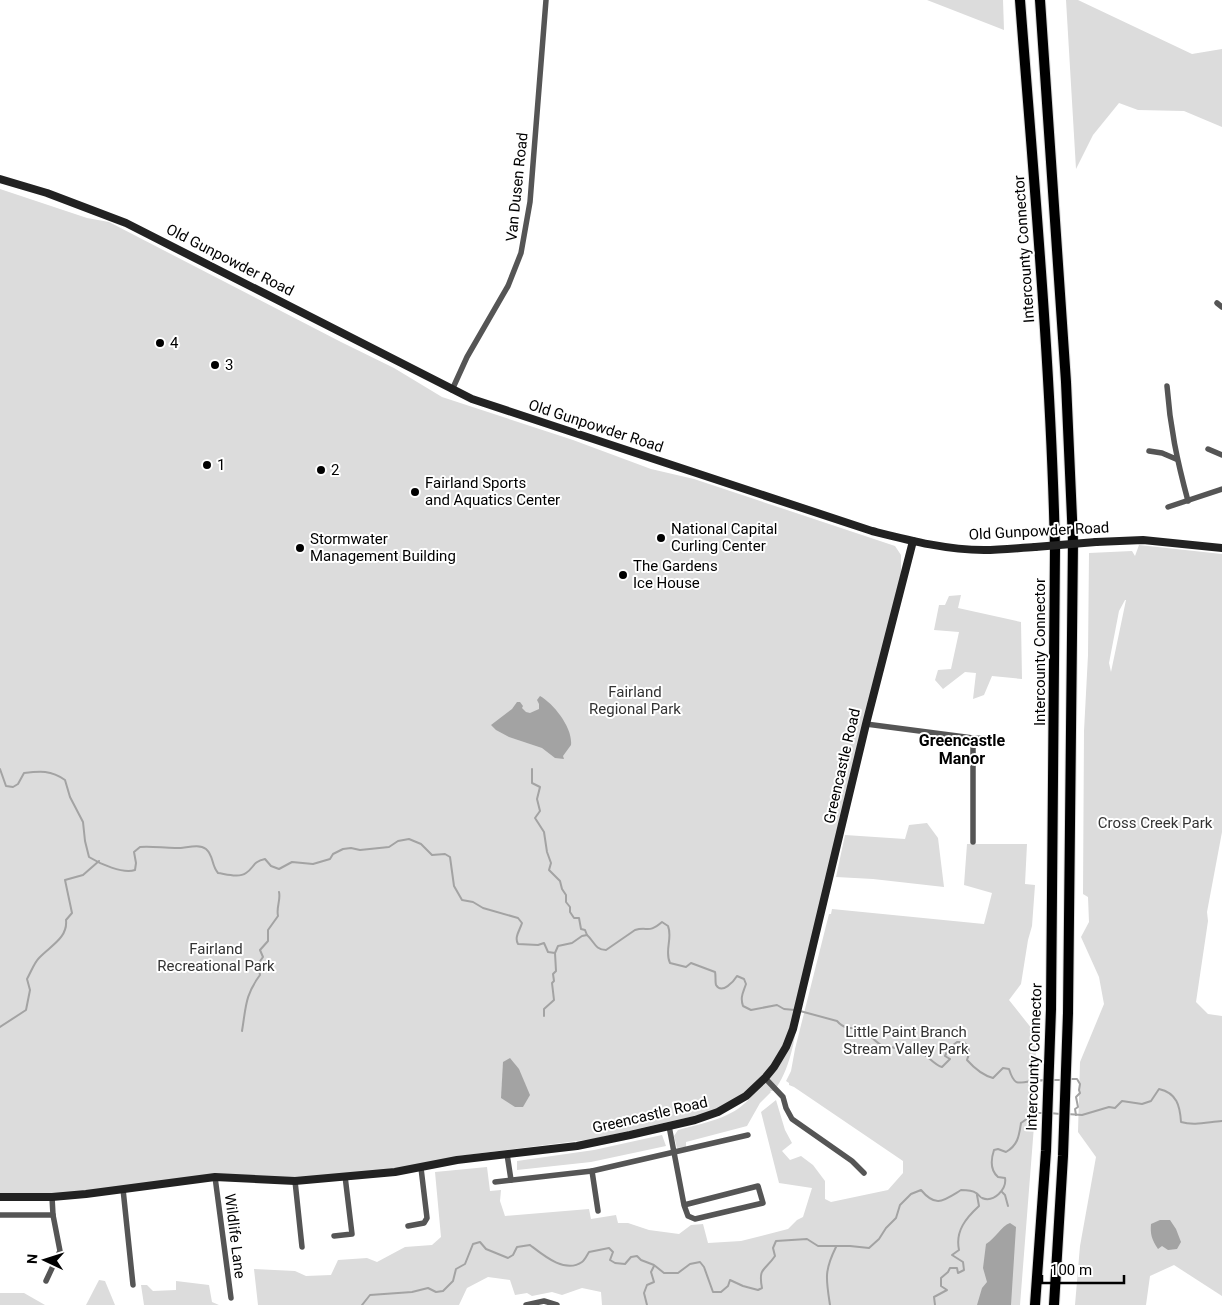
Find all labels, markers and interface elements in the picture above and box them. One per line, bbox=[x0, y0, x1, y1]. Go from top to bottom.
street label: Van Dusen Road bbox=[502, 132, 532, 242]
street label: Intercounty Connector bbox=[1010, 175, 1038, 323]
street label: Old Gunpowder Road bbox=[163, 220, 297, 300]
place label: 4 bbox=[170, 334, 179, 352]
marker: 4 bbox=[154, 337, 166, 349]
place label: 3 bbox=[225, 356, 233, 374]
marker: 3 bbox=[209, 359, 221, 371]
street label: Old Gunpowder Road bbox=[526, 396, 666, 456]
place label: 1 bbox=[217, 456, 225, 474]
marker: 1 bbox=[201, 459, 213, 471]
place label: 2 bbox=[331, 461, 339, 479]
marker: 2 bbox=[315, 464, 327, 476]
place label: Fairland Sports and Aquatics Center bbox=[425, 474, 560, 509]
marker: Fairland Sports and Aquatics Center bbox=[409, 486, 421, 498]
street label: Old Gunpowder Road bbox=[968, 518, 1110, 544]
place label: National Capital Curling Center bbox=[671, 520, 778, 555]
place label: Stormwater Management Building bbox=[310, 530, 456, 565]
marker: National Capital Curling Center bbox=[655, 532, 667, 544]
marker: Stormwater Management Building bbox=[294, 542, 306, 554]
place label: The Gardens Ice House bbox=[633, 557, 718, 592]
marker: The Gardens Ice House bbox=[617, 569, 629, 581]
street label: Intercounty Connector bbox=[1031, 578, 1049, 726]
park label: Fairland Regional Park bbox=[589, 683, 681, 718]
street label: Greencastle Road bbox=[820, 707, 864, 825]
district label: Greencastle Manor bbox=[919, 731, 1005, 768]
park label: Cross Creek Park bbox=[1098, 814, 1213, 832]
park label: Fairland Recreational Park bbox=[157, 940, 275, 975]
street label: Intercounty Connector bbox=[1022, 983, 1046, 1131]
park label: Little Paint Branch Stream Valley Park bbox=[843, 1023, 969, 1058]
street label: Greencastle Road bbox=[591, 1093, 709, 1137]
street label: Wildlife Lane bbox=[221, 1192, 249, 1280]
north arrow bbox=[20, 1235, 70, 1285]
scale bar bbox=[1042, 1252, 1124, 1284]
text: N bbox=[24, 1254, 40, 1265]
text: 100 m bbox=[1050, 1261, 1092, 1279]

